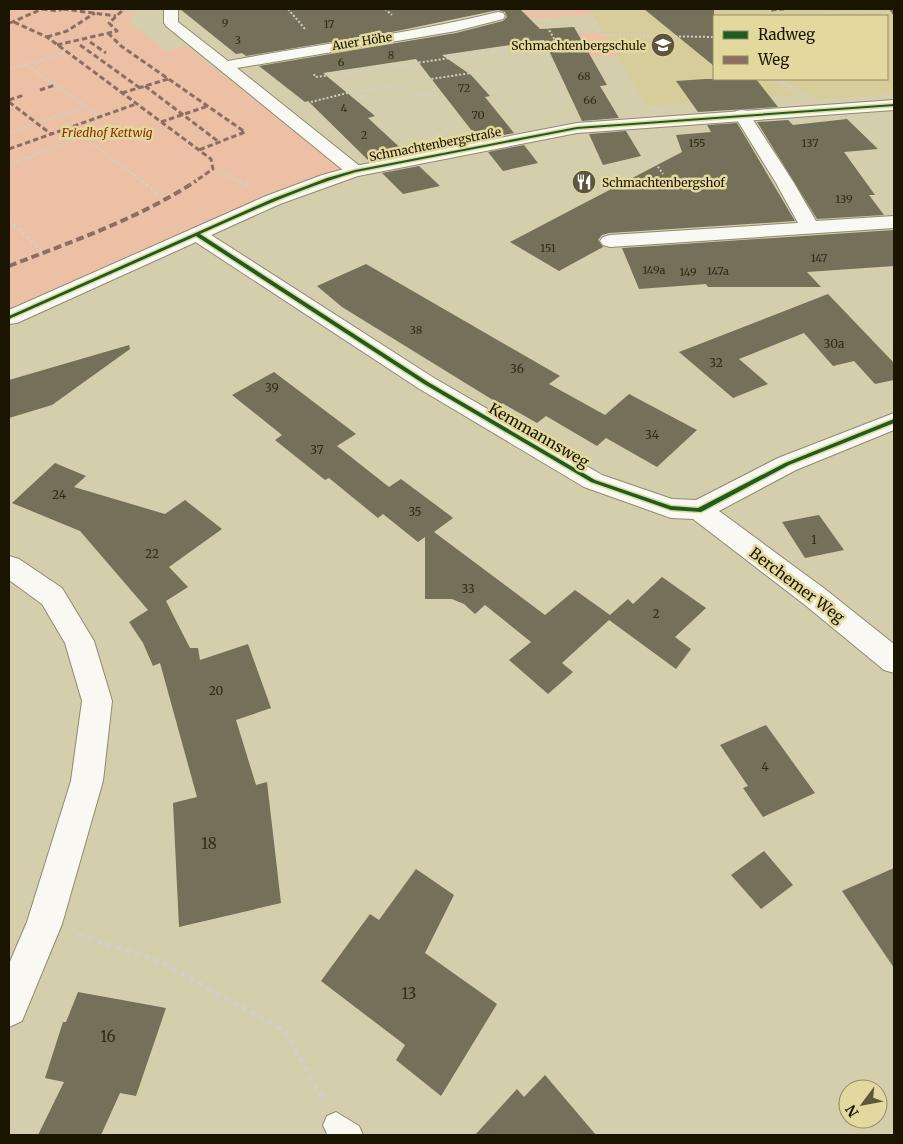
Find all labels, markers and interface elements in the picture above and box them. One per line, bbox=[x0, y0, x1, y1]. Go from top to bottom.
legend bbox=[713, 15, 888, 80]
house number: 9 bbox=[222, 16, 229, 30]
house number: 17 bbox=[324, 17, 334, 31]
text: Radweg bbox=[758, 25, 815, 44]
street label: Auer Höhe bbox=[330, 29, 393, 53]
school or university icon: Schmachtenbergschule bbox=[650, 32, 676, 58]
house number: 3 bbox=[235, 33, 241, 47]
place label: Schmachtenbergschule bbox=[511, 38, 646, 53]
house number: 8 bbox=[388, 48, 395, 62]
text: Weg bbox=[757, 50, 789, 69]
house number: 6 bbox=[338, 55, 345, 69]
house number: 68 bbox=[577, 69, 591, 83]
house number: 72 bbox=[458, 81, 470, 95]
house number: 66 bbox=[583, 93, 597, 107]
house number: 4 bbox=[341, 101, 348, 115]
house number: 70 bbox=[471, 108, 485, 122]
street label: Schmachtenbergstraße bbox=[368, 124, 502, 164]
park label: Friedhof Kettwig bbox=[60, 125, 153, 140]
house number: 2 bbox=[361, 128, 367, 142]
house number: 155 bbox=[689, 136, 705, 150]
house number: 137 bbox=[802, 136, 818, 150]
restaurant icon: Schmachtenbergshof bbox=[571, 169, 597, 195]
place label: Schmachtenbergshof bbox=[602, 175, 725, 190]
house number: 139 bbox=[835, 192, 853, 206]
house number: 151 bbox=[540, 241, 556, 255]
house number: 147 bbox=[811, 251, 827, 265]
house number: 149a bbox=[643, 263, 666, 277]
house number: 147a bbox=[707, 264, 729, 278]
house number: 149 bbox=[679, 265, 697, 279]
house number: 38 bbox=[410, 323, 423, 337]
house number: 30a bbox=[824, 336, 845, 351]
house number: 32 bbox=[709, 355, 723, 370]
house number: 36 bbox=[510, 361, 524, 376]
house number: 39 bbox=[265, 380, 279, 395]
street label: Kemmannsweg bbox=[485, 399, 593, 471]
house number: 34 bbox=[645, 427, 660, 442]
house number: 37 bbox=[310, 442, 324, 457]
house number: 24 bbox=[52, 487, 67, 502]
house number: 35 bbox=[408, 504, 422, 519]
house number: 1 bbox=[811, 532, 817, 547]
street label: Berchemer Weg bbox=[746, 543, 848, 627]
house number: 22 bbox=[145, 546, 159, 561]
house number: 33 bbox=[461, 581, 475, 596]
house number: 2 bbox=[652, 606, 660, 621]
house number: 20 bbox=[209, 683, 224, 698]
house number: 4 bbox=[761, 759, 769, 774]
house number: 18 bbox=[201, 834, 217, 853]
house number: 13 bbox=[402, 984, 416, 1003]
house number: 16 bbox=[100, 1027, 116, 1046]
north arrow bbox=[838, 1079, 888, 1129]
text: N bbox=[841, 1101, 863, 1120]

